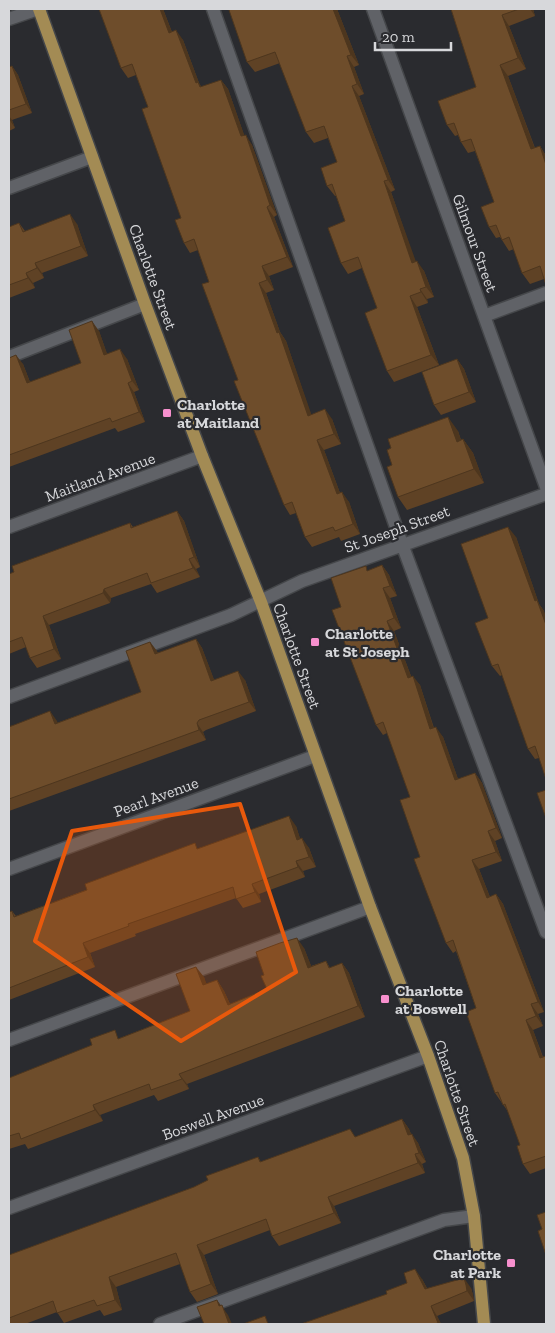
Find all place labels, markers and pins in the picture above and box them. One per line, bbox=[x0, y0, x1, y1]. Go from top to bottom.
place label: Charlotte at Maitland bbox=[177, 395, 259, 432]
marker: Charlotte at Maitland bbox=[161, 407, 173, 419]
place label: Charlotte at St Joseph bbox=[325, 624, 410, 661]
marker: Charlotte at St Joseph bbox=[309, 636, 321, 648]
place label: Charlotte at Boswell bbox=[395, 981, 467, 1018]
marker: Charlotte at Boswell bbox=[379, 993, 391, 1005]
place label: Charlotte at Park bbox=[433, 1245, 501, 1282]
marker: Charlotte at Park bbox=[505, 1257, 517, 1269]

